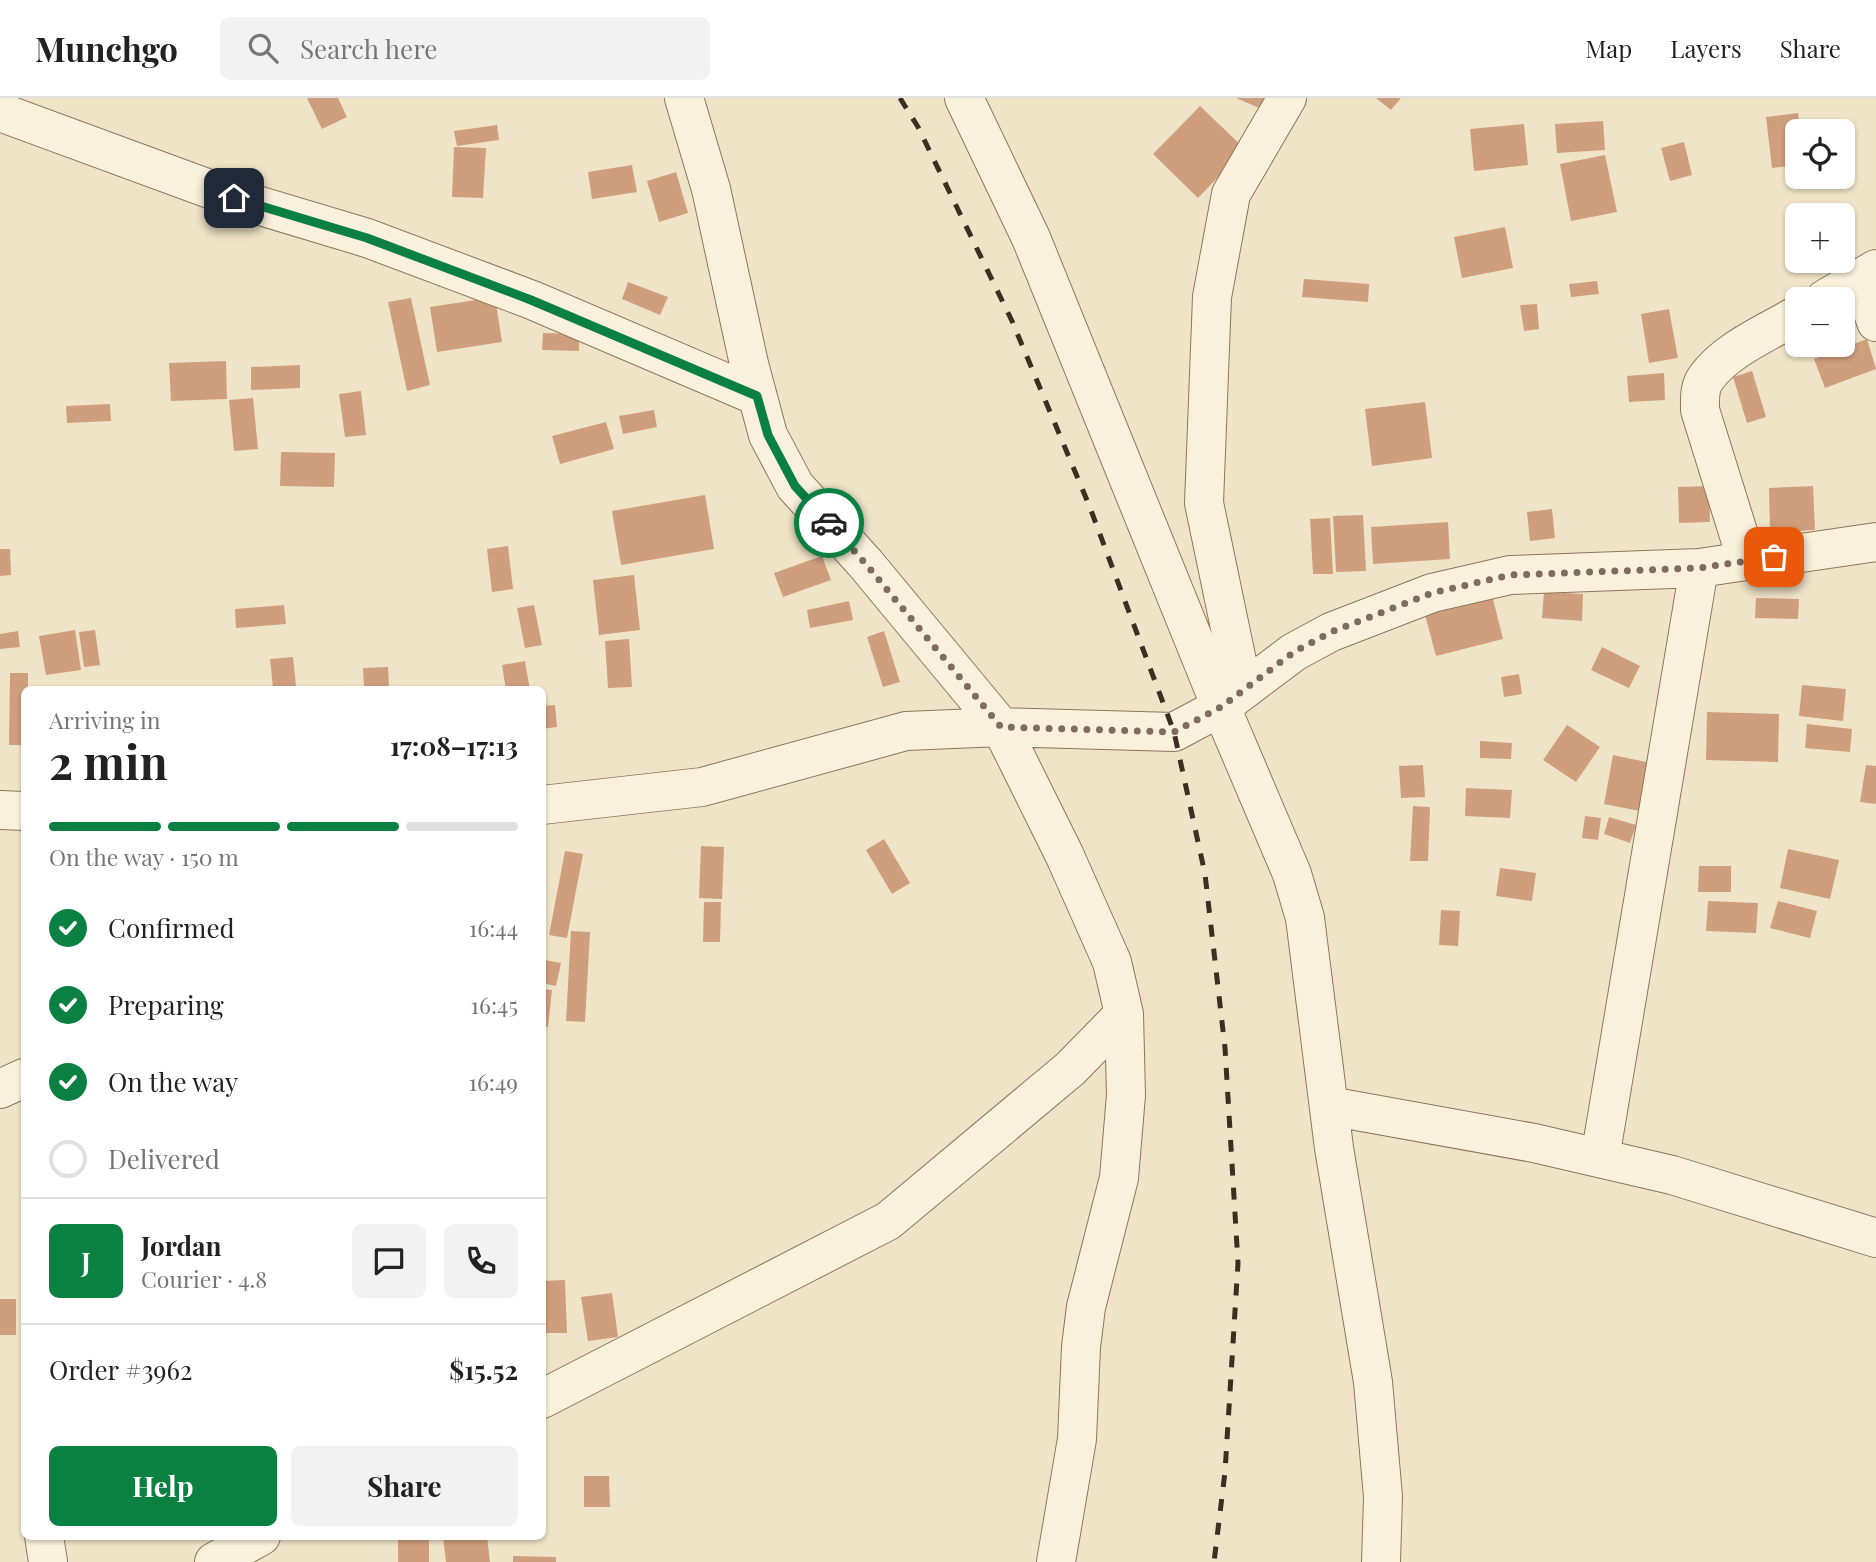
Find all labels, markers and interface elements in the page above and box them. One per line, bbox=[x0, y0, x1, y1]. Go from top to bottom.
search box bbox=[220, 17, 710, 80]
text: Munchgo bbox=[35, 26, 178, 70]
icon: search bbox=[244, 29, 282, 67]
text: Search here bbox=[300, 31, 437, 66]
text: Map bbox=[1586, 32, 1632, 64]
text: Layers bbox=[1670, 32, 1742, 64]
text: Share bbox=[1780, 32, 1841, 64]
map controls bbox=[1785, 119, 1855, 357]
button: locate bbox=[1785, 119, 1855, 189]
pin bbox=[204, 168, 264, 228]
icon: home bbox=[215, 179, 253, 217]
button: + bbox=[1785, 203, 1855, 273]
button: − bbox=[1785, 287, 1855, 357]
courier bbox=[794, 488, 864, 558]
icon: car bbox=[810, 504, 848, 542]
pin bbox=[1744, 527, 1804, 587]
icon: bag bbox=[1755, 538, 1793, 576]
text: Arriving in bbox=[49, 704, 161, 735]
text: 17:08–17:13 bbox=[390, 728, 518, 763]
text: 2 min bbox=[49, 730, 168, 792]
text: On the way · 150 m bbox=[49, 841, 239, 872]
icon: check bbox=[49, 909, 87, 947]
text: Confirmed bbox=[108, 910, 235, 945]
text: 16:44 bbox=[469, 912, 518, 943]
icon: check bbox=[49, 986, 87, 1024]
text: Preparing bbox=[108, 987, 224, 1022]
text: 16:45 bbox=[471, 989, 518, 1020]
icon: check bbox=[49, 1063, 87, 1101]
text: On the way bbox=[108, 1064, 238, 1099]
text: 16:49 bbox=[468, 1066, 518, 1097]
text: Delivered bbox=[108, 1141, 220, 1176]
button: chat bbox=[352, 1224, 426, 1298]
button: phone bbox=[444, 1224, 518, 1298]
text: Jordan bbox=[141, 1228, 221, 1263]
text: J bbox=[81, 1244, 91, 1279]
text: Courier · 4.8 bbox=[141, 1263, 267, 1294]
text: Order #3962 bbox=[49, 1352, 193, 1387]
text: $15.52 bbox=[449, 1352, 518, 1387]
button: Help bbox=[49, 1446, 277, 1526]
button: Share bbox=[291, 1446, 518, 1526]

